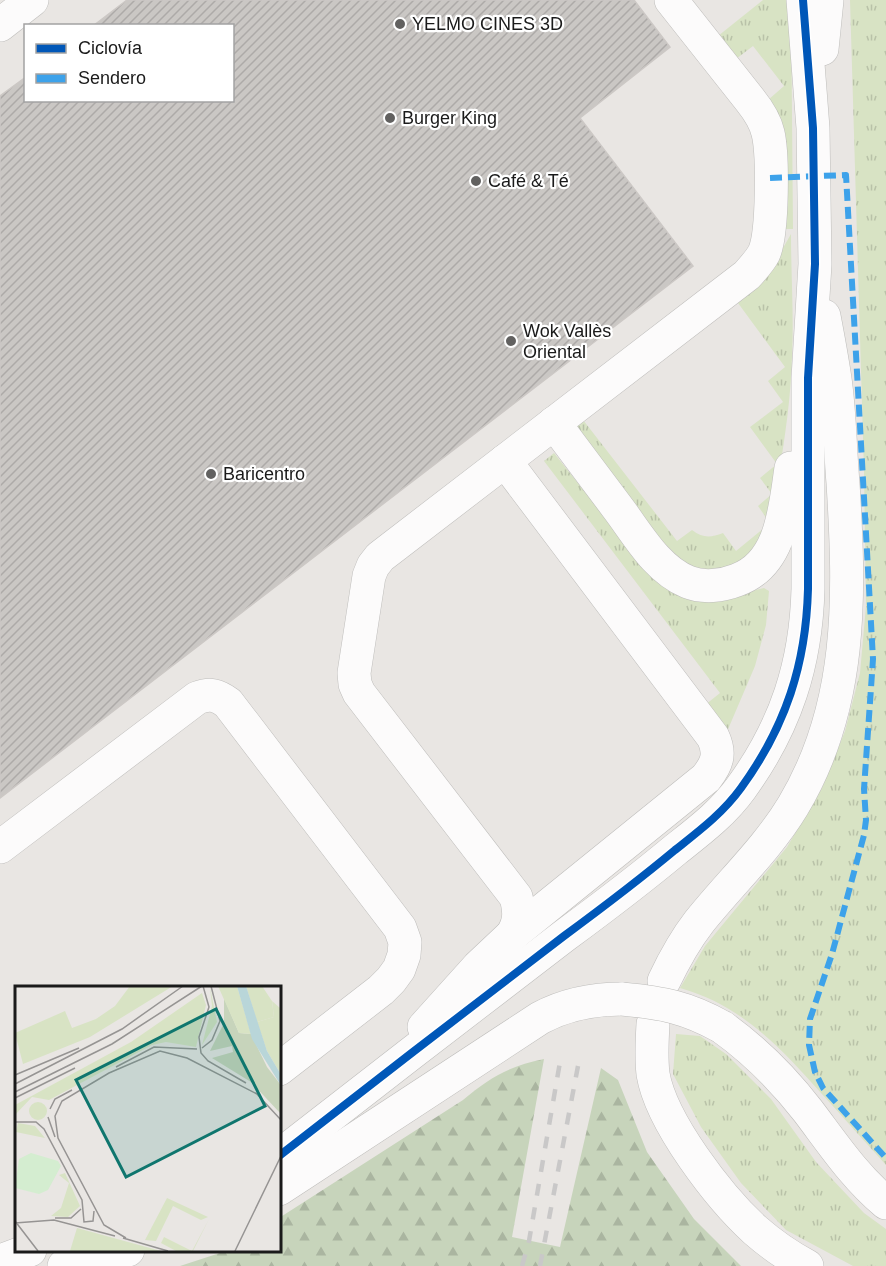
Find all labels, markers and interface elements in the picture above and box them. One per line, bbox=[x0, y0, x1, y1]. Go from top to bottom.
place label: YELMO CINES 3D bbox=[412, 14, 563, 34]
marker: YELMO CINES 3D bbox=[393, 17, 407, 31]
legend bbox=[24, 24, 234, 102]
text: Ciclovía bbox=[78, 38, 143, 58]
text: Sendero bbox=[78, 68, 146, 88]
place label: Burger King bbox=[402, 108, 497, 128]
marker: Burger King bbox=[383, 111, 397, 125]
place label: Café & Té bbox=[488, 171, 569, 191]
marker: Café & Té bbox=[469, 174, 483, 188]
place label: Wok Vallès Oriental bbox=[523, 321, 611, 362]
marker: Wok Vallès Oriental bbox=[504, 334, 518, 348]
place label: Baricentro bbox=[223, 464, 305, 484]
marker: Baricentro bbox=[204, 467, 218, 481]
inset map bbox=[15, 986, 280, 1251]

